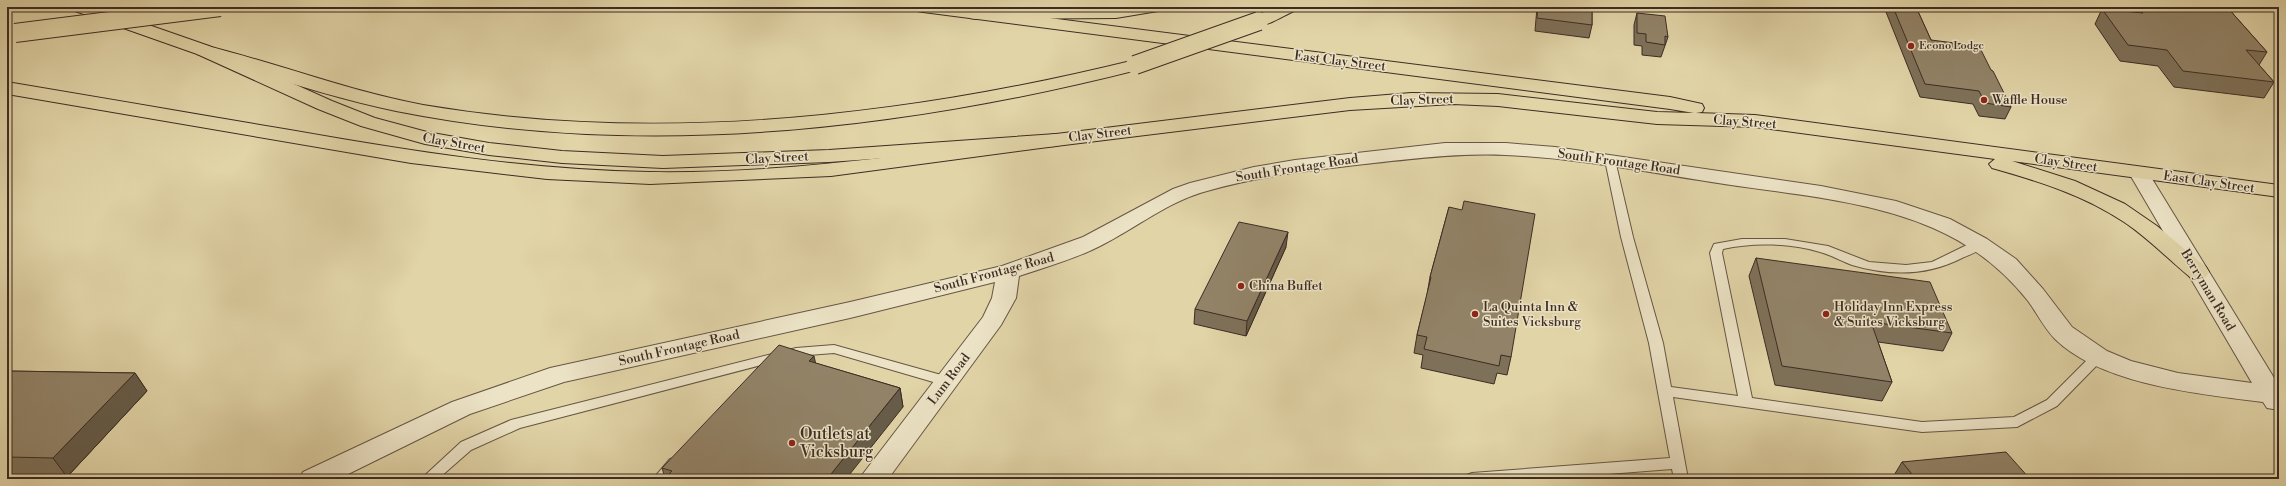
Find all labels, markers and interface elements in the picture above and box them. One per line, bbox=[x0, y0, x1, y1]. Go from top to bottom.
place label: Econo Lodge bbox=[1919, 39, 1985, 53]
marker: Econo Lodge bbox=[1906, 41, 1916, 51]
street label: East Clay Street bbox=[1293, 47, 1387, 75]
street label: Clay Street bbox=[1390, 91, 1454, 109]
place label: Waffle House bbox=[1991, 92, 2068, 108]
marker: Waffle House bbox=[1979, 95, 1989, 105]
street label: Clay Street bbox=[1713, 112, 1778, 132]
street label: Clay Street bbox=[1067, 122, 1133, 146]
street label: Clay Street bbox=[421, 130, 487, 156]
street label: South Frontage Road bbox=[1557, 145, 1682, 179]
street label: Clay Street bbox=[745, 148, 810, 168]
street label: South Frontage Road bbox=[1235, 150, 1360, 186]
street label: Clay Street bbox=[2033, 151, 2099, 175]
street label: East Clay Street bbox=[2162, 168, 2256, 196]
street label: Berryman Road bbox=[2177, 245, 2239, 334]
street label: South Frontage Road bbox=[932, 249, 1056, 297]
place label: China Buffet bbox=[1249, 278, 1323, 294]
marker: China Buffet bbox=[1236, 281, 1246, 291]
place label: La Quinta Inn & Suites Vicksburg bbox=[1483, 299, 1581, 330]
place label: Holiday Inn Express & Suites Vicksburg bbox=[1834, 299, 1953, 330]
marker: La Quinta Inn & Suites Vicksburg bbox=[1470, 309, 1480, 319]
marker: Holiday Inn Express & Suites Vicksburg bbox=[1821, 309, 1831, 319]
street label: South Frontage Road bbox=[617, 326, 742, 370]
street label: Lum Road bbox=[924, 350, 974, 408]
place label: Outlets at Vicksburg bbox=[799, 424, 874, 462]
marker: Outlets at Vicksburg bbox=[787, 438, 797, 448]

